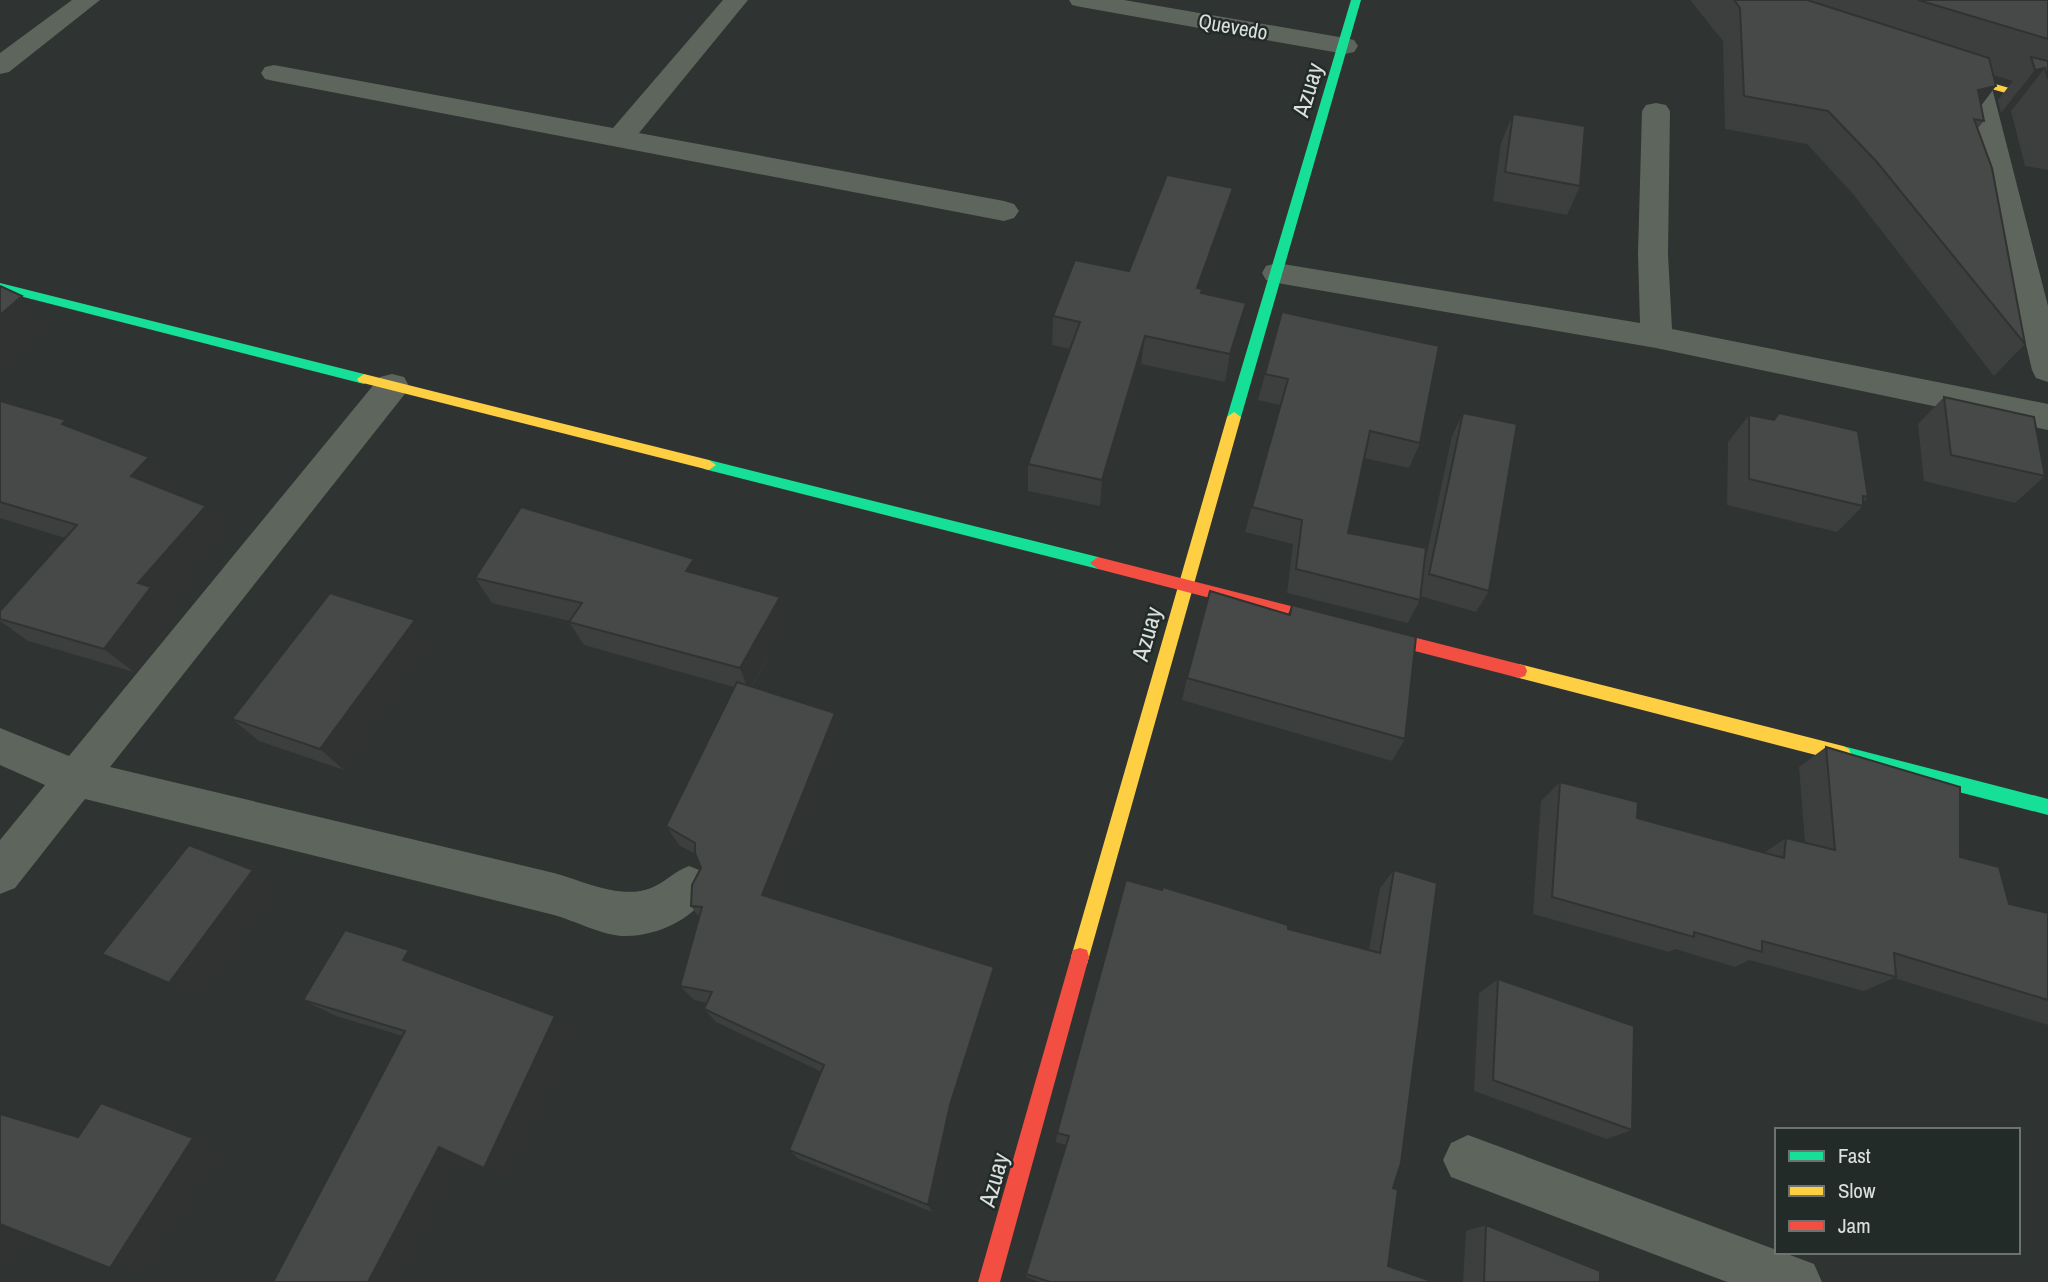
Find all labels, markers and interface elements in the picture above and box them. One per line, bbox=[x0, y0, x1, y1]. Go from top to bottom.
street label: Quevedo bbox=[1196, 6, 1270, 47]
street label: Azuay bbox=[1283, 59, 1330, 121]
street label: Azuay bbox=[1123, 603, 1169, 665]
legend bbox=[1775, 1128, 2020, 1254]
text: Fast bbox=[1838, 1141, 1871, 1170]
street label: Azuay bbox=[970, 1149, 1016, 1211]
text: Slow bbox=[1838, 1176, 1876, 1205]
text: Jam bbox=[1838, 1211, 1871, 1240]

